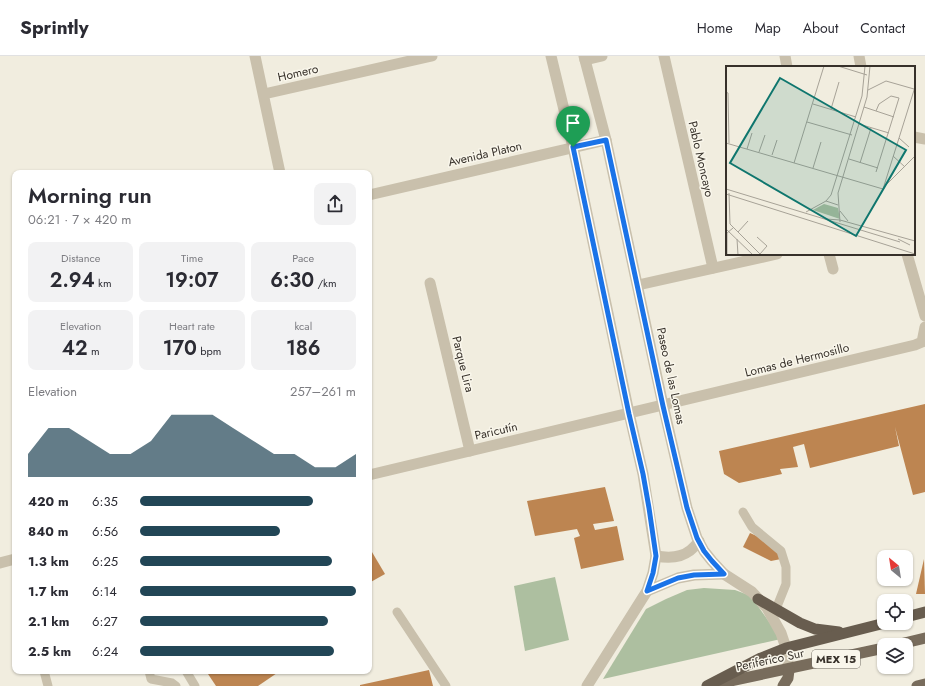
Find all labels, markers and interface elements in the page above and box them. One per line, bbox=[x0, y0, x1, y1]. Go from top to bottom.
text: Sprintly bbox=[20, 14, 89, 41]
text: Home bbox=[697, 18, 733, 38]
text: Map bbox=[755, 18, 781, 38]
text: About bbox=[803, 18, 838, 38]
text: Contact bbox=[860, 18, 905, 38]
street label: Homero bbox=[276, 60, 321, 86]
inset map bbox=[726, 66, 915, 255]
pin bbox=[556, 106, 590, 147]
icon: arrive bbox=[562, 112, 584, 134]
street label: Pablo Moncayo bbox=[684, 119, 719, 199]
street label: Avenida Platon bbox=[446, 137, 524, 171]
text: Morning run bbox=[28, 179, 152, 211]
button: share bbox=[314, 183, 356, 225]
text: 06:21 · 7 × 420 m bbox=[28, 210, 131, 229]
text: Distance bbox=[61, 250, 100, 266]
text: Time bbox=[181, 250, 203, 266]
text: Pace bbox=[292, 250, 314, 266]
text: 2.94 bbox=[50, 266, 95, 295]
text: 19:07 bbox=[165, 266, 219, 295]
text: 6:30 bbox=[270, 266, 314, 295]
text: km bbox=[95, 275, 111, 291]
text: /km bbox=[314, 275, 336, 291]
text: Elevation bbox=[60, 318, 101, 334]
text: Heart rate bbox=[169, 318, 215, 334]
text: kcal bbox=[294, 318, 312, 334]
street label: Paseo de las Lomas bbox=[652, 326, 690, 426]
text: 42 bbox=[62, 334, 88, 363]
text: 170 bbox=[163, 334, 197, 363]
text: 186 bbox=[286, 334, 321, 363]
street label: Parque Lira bbox=[447, 334, 479, 394]
street label: Lomas de Hermosillo bbox=[743, 338, 851, 382]
text: m bbox=[88, 343, 100, 359]
text: bpm bbox=[197, 343, 221, 359]
text: Elevation bbox=[28, 382, 77, 401]
text: 257–261 m bbox=[290, 382, 356, 401]
street label: Paricutín bbox=[473, 417, 519, 445]
text: 420 m bbox=[28, 492, 69, 511]
text: 6:35 bbox=[92, 492, 118, 511]
text: 840 m bbox=[28, 522, 68, 541]
text: 6:56 bbox=[92, 522, 118, 541]
north arrow bbox=[877, 550, 913, 586]
map controls bbox=[877, 550, 913, 674]
text: 1.3 km bbox=[28, 552, 69, 571]
text: 6:25 bbox=[92, 552, 118, 571]
text: 1.7 km bbox=[28, 582, 69, 601]
text: 6:14 bbox=[92, 582, 117, 601]
button: locate bbox=[877, 594, 913, 630]
text: 2.1 km bbox=[28, 612, 69, 631]
text: 6:27 bbox=[92, 612, 118, 631]
button: layers bbox=[877, 638, 913, 674]
text: 2.5 km bbox=[28, 642, 71, 661]
text: 6:24 bbox=[92, 642, 118, 661]
street label: Periferico Sur bbox=[734, 644, 807, 676]
road number: MEX 15 bbox=[812, 650, 860, 668]

